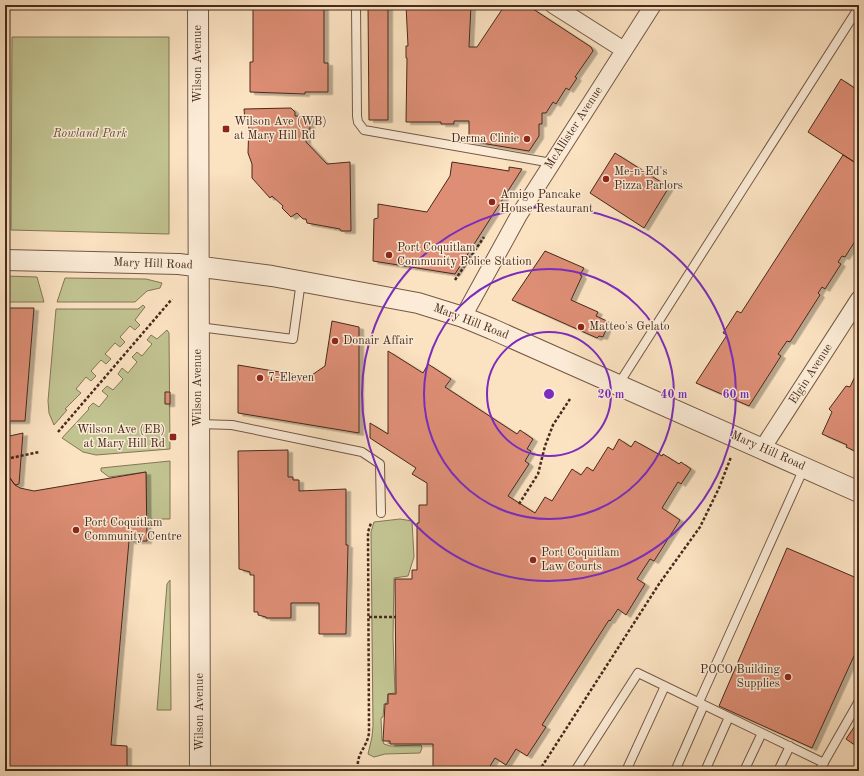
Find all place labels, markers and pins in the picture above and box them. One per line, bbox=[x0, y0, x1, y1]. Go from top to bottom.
place label: Wilson Ave (WB) at Mary Hill Rd bbox=[234, 115, 327, 142]
marker: Wilson Ave (WB) at Mary Hill Rd bbox=[221, 124, 231, 134]
place label: Derma Clinic bbox=[451, 133, 519, 145]
marker: Derma Clinic bbox=[522, 134, 532, 144]
place label: Me-n-Ed's Pizza Parlors bbox=[614, 166, 683, 192]
marker: Me-n-Ed's Pizza Parlors bbox=[601, 174, 611, 184]
place label: Amigo Pancake House Restaurant bbox=[500, 189, 593, 215]
marker: Amigo Pancake House Restaurant bbox=[487, 197, 497, 207]
place label: Port Coquitlam Community Police Station bbox=[397, 242, 532, 268]
marker: Port Coquitlam Community Police Station bbox=[384, 250, 394, 260]
place label: Matteo's Gelato bbox=[589, 321, 670, 333]
marker: Matteo's Gelato bbox=[576, 322, 586, 332]
place label: Donair Affair bbox=[343, 335, 413, 347]
marker: Donair Affair bbox=[330, 336, 340, 346]
place label: 7-Eleven bbox=[268, 372, 315, 384]
marker: 7-Eleven bbox=[255, 373, 265, 383]
centre of rings bbox=[542, 387, 556, 401]
place label: Wilson Ave (EB) at Mary Hill Rd bbox=[77, 423, 165, 450]
marker: Wilson Ave (EB) at Mary Hill Rd bbox=[168, 432, 178, 442]
place label: Port Coquitlam Community Centre bbox=[84, 517, 182, 543]
marker: Port Coquitlam Community Centre bbox=[71, 525, 81, 535]
place label: Port Coquitlam Law Courts bbox=[541, 547, 620, 573]
marker: Port Coquitlam Law Courts bbox=[528, 555, 538, 565]
place label: POCO Building Supplies bbox=[700, 664, 781, 690]
marker: POCO Building Supplies bbox=[783, 672, 793, 682]

